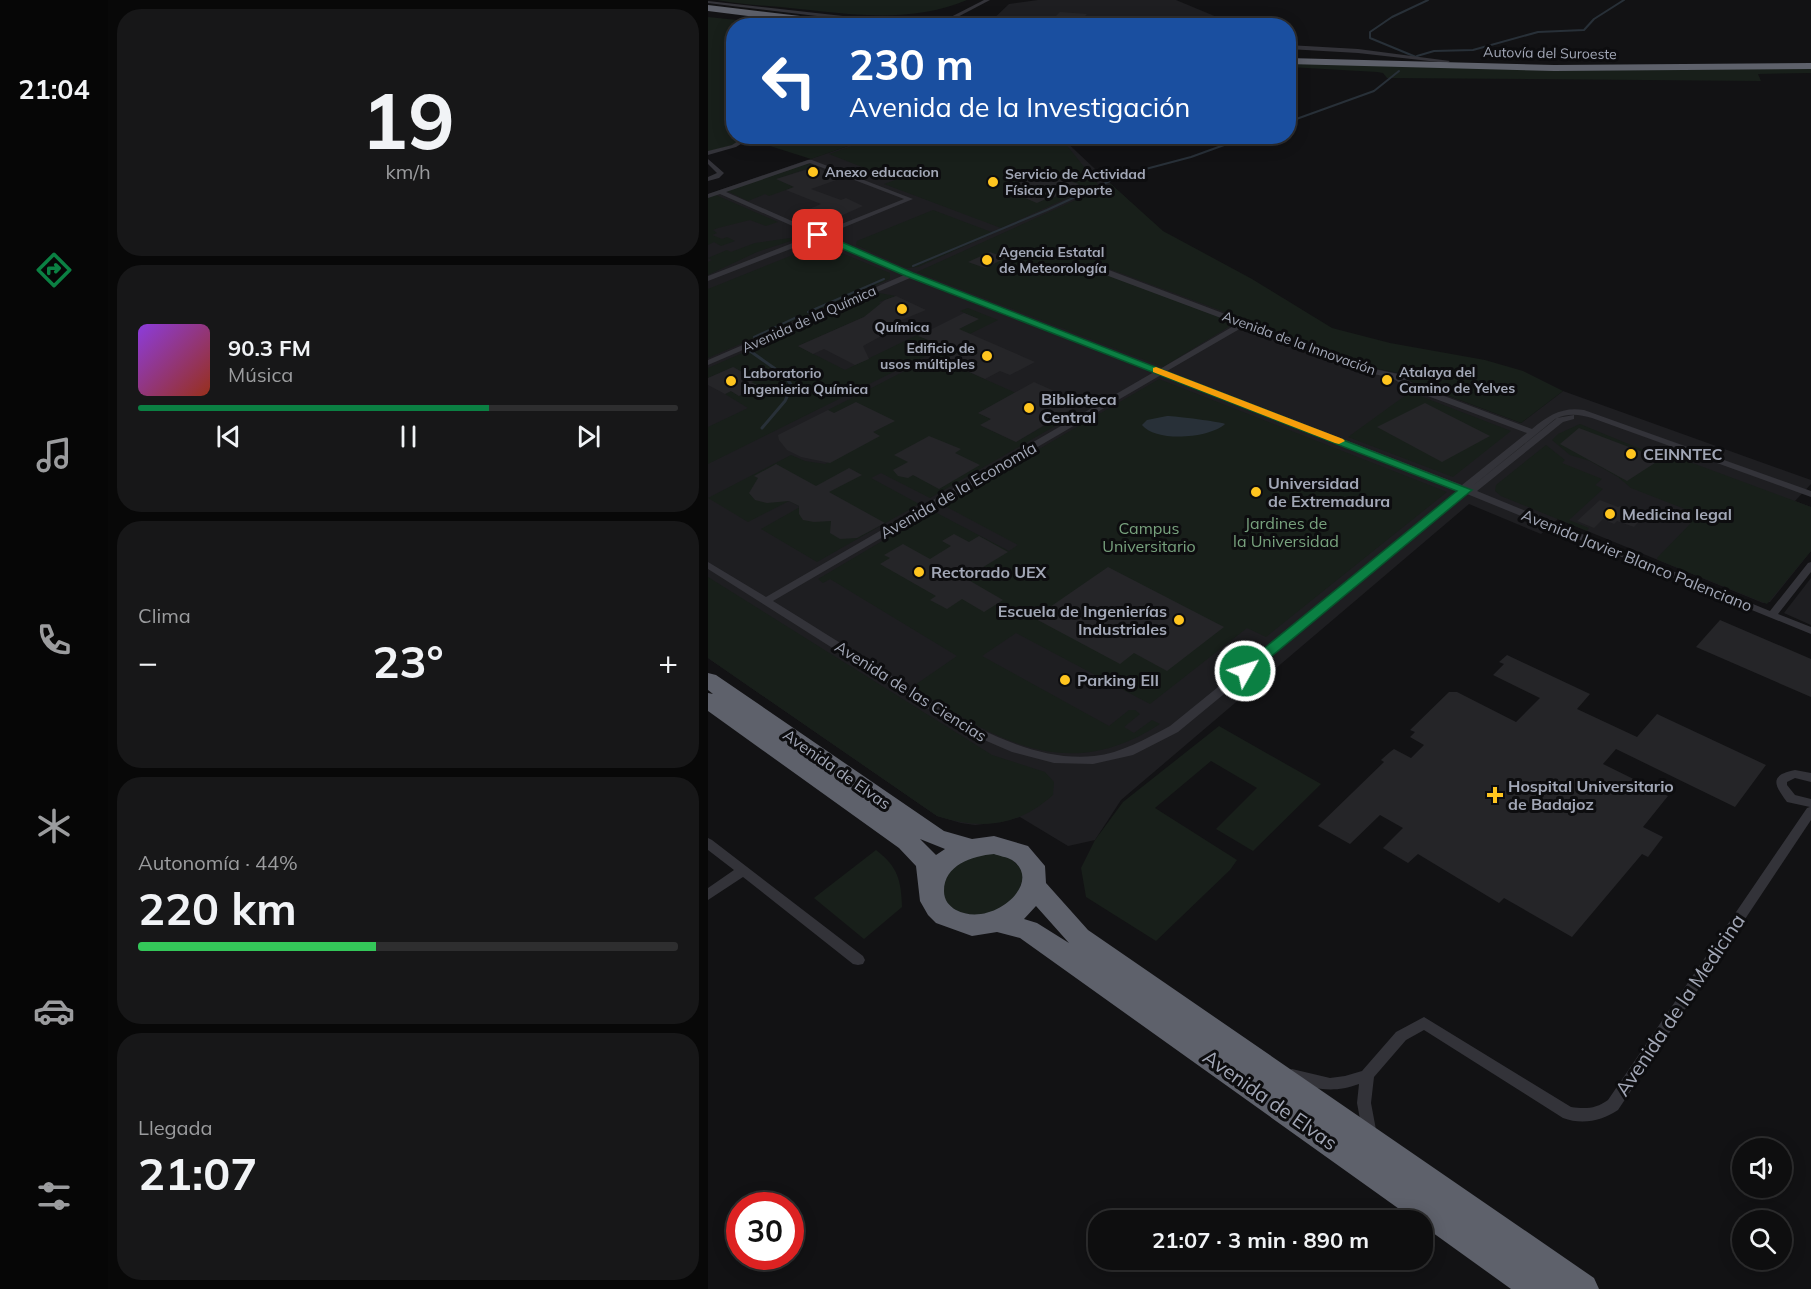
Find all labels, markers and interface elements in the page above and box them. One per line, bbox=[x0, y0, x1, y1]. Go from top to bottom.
text: 230 m bbox=[849, 38, 974, 91]
icon: left bbox=[750, 42, 828, 120]
street label: Autovía del Suroeste bbox=[1483, 43, 1617, 63]
text: 19 bbox=[361, 71, 455, 169]
text: 21:04 bbox=[18, 72, 90, 106]
text: Avenida de la Investigación bbox=[849, 90, 1190, 124]
text: km/h bbox=[385, 159, 431, 184]
place label: Anexo educacion bbox=[825, 163, 939, 181]
marker: Anexo educacion bbox=[806, 165, 820, 179]
place label: Servicio de Actividad Física y Deporte bbox=[1005, 165, 1146, 199]
marker: Servicio de Actividad Física y Deporte bbox=[986, 175, 1000, 189]
pin bbox=[792, 209, 843, 260]
icon: arrive bbox=[801, 218, 834, 251]
place label: Agencia Estatal de Meteorología bbox=[999, 243, 1107, 277]
icon: directions bbox=[33, 249, 75, 291]
marker: Agencia Estatal de Meteorología bbox=[980, 253, 994, 267]
street label: Avenida de la Química bbox=[739, 281, 879, 357]
marker: Química bbox=[895, 302, 909, 316]
street label: Avenida de la Innovación bbox=[1220, 307, 1378, 379]
place label: Química bbox=[875, 318, 929, 336]
text: 90.3 FM bbox=[228, 334, 311, 362]
place label: Edificio de usos múltiples bbox=[880, 339, 975, 373]
marker: Edificio de usos múltiples bbox=[980, 349, 994, 363]
text: Música bbox=[228, 362, 293, 387]
place label: Atalaya del Camino de Yelves bbox=[1399, 363, 1515, 397]
place label: Laboratorio Ingenieria Química bbox=[743, 364, 868, 398]
marker: Atalaya del Camino de Yelves bbox=[1380, 373, 1394, 387]
marker: Laboratorio Ingenieria Química bbox=[724, 374, 738, 388]
place label: Biblioteca Central bbox=[1041, 389, 1117, 427]
marker: Biblioteca Central bbox=[1022, 401, 1036, 415]
icon: previous bbox=[212, 420, 245, 453]
icon: pause bbox=[392, 420, 425, 453]
icon: next bbox=[572, 420, 605, 453]
icon: music bbox=[33, 434, 75, 476]
street label: Avenida de la Economía bbox=[876, 437, 1040, 543]
place label: CEINNTEC bbox=[1643, 444, 1723, 464]
marker: CEINNTEC bbox=[1624, 447, 1638, 461]
place label: Universidad de Extremadura bbox=[1268, 473, 1390, 511]
marker: Universidad de Extremadura bbox=[1249, 485, 1263, 499]
street label: Avenida Javier Blanco Palenciano bbox=[1519, 504, 1755, 616]
place label: Medicina legal bbox=[1622, 504, 1732, 524]
marker: Medicina legal bbox=[1603, 507, 1617, 521]
park label: Jardines de la Universidad bbox=[1233, 513, 1339, 551]
park label: Campus Universitario bbox=[1102, 518, 1196, 556]
place label: Rectorado UEX bbox=[931, 562, 1047, 582]
marker: Rectorado UEX bbox=[912, 565, 926, 579]
place label: Escuela de Ingenierías Industriales bbox=[998, 601, 1167, 639]
text: Clima bbox=[138, 603, 191, 628]
marker: Escuela de Ingenierías Industriales bbox=[1172, 613, 1186, 627]
icon: phone bbox=[33, 619, 75, 661]
text: 23° bbox=[372, 633, 444, 689]
street label: Avenida de las Ciencias bbox=[831, 636, 991, 746]
position arrow bbox=[1213, 639, 1277, 703]
text: − bbox=[138, 641, 158, 682]
text: + bbox=[658, 641, 678, 682]
place label: Parking EII bbox=[1077, 670, 1159, 690]
marker: Parking EII bbox=[1058, 673, 1072, 687]
street label: Avenida de Elvas bbox=[779, 725, 895, 814]
place label: Hospital Universitario de Badajoz bbox=[1508, 776, 1674, 814]
marker: Hospital Universitario de Badajoz bbox=[1486, 786, 1504, 804]
icon: climate bbox=[33, 805, 75, 847]
text: Autonomía · 44% bbox=[138, 850, 298, 875]
text: 220 km bbox=[138, 880, 297, 936]
street label: Avenida de la Medicina bbox=[1609, 909, 1750, 1101]
icon: car bbox=[33, 990, 75, 1032]
street label: Avenida de Elvas bbox=[1198, 1044, 1342, 1155]
text: Llegada bbox=[138, 1115, 213, 1140]
map controls bbox=[1732, 1138, 1792, 1270]
button: sound bbox=[1732, 1138, 1792, 1198]
text: 21:07 bbox=[138, 1145, 257, 1201]
icon: filters bbox=[33, 1175, 75, 1217]
speed limit sign: 30 bbox=[726, 1192, 804, 1270]
button: search bbox=[1732, 1210, 1792, 1270]
text: 21:07 · 3 min · 890 m bbox=[1152, 1226, 1369, 1254]

